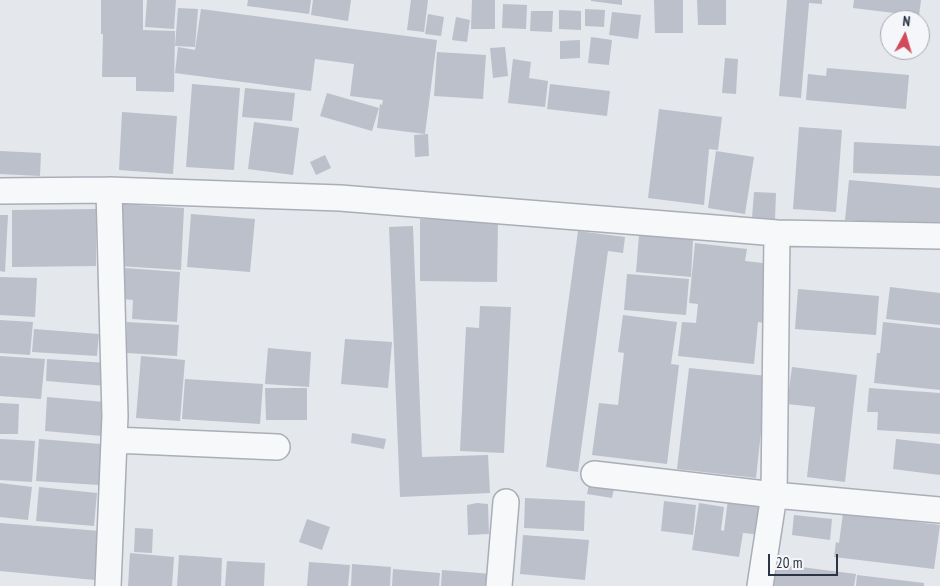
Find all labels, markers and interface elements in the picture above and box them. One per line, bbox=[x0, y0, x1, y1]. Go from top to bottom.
north arrow bbox=[880, 10, 930, 60]
text: N bbox=[902, 12, 911, 30]
scale bar bbox=[770, 544, 840, 576]
text: 20 m bbox=[776, 553, 802, 572]

